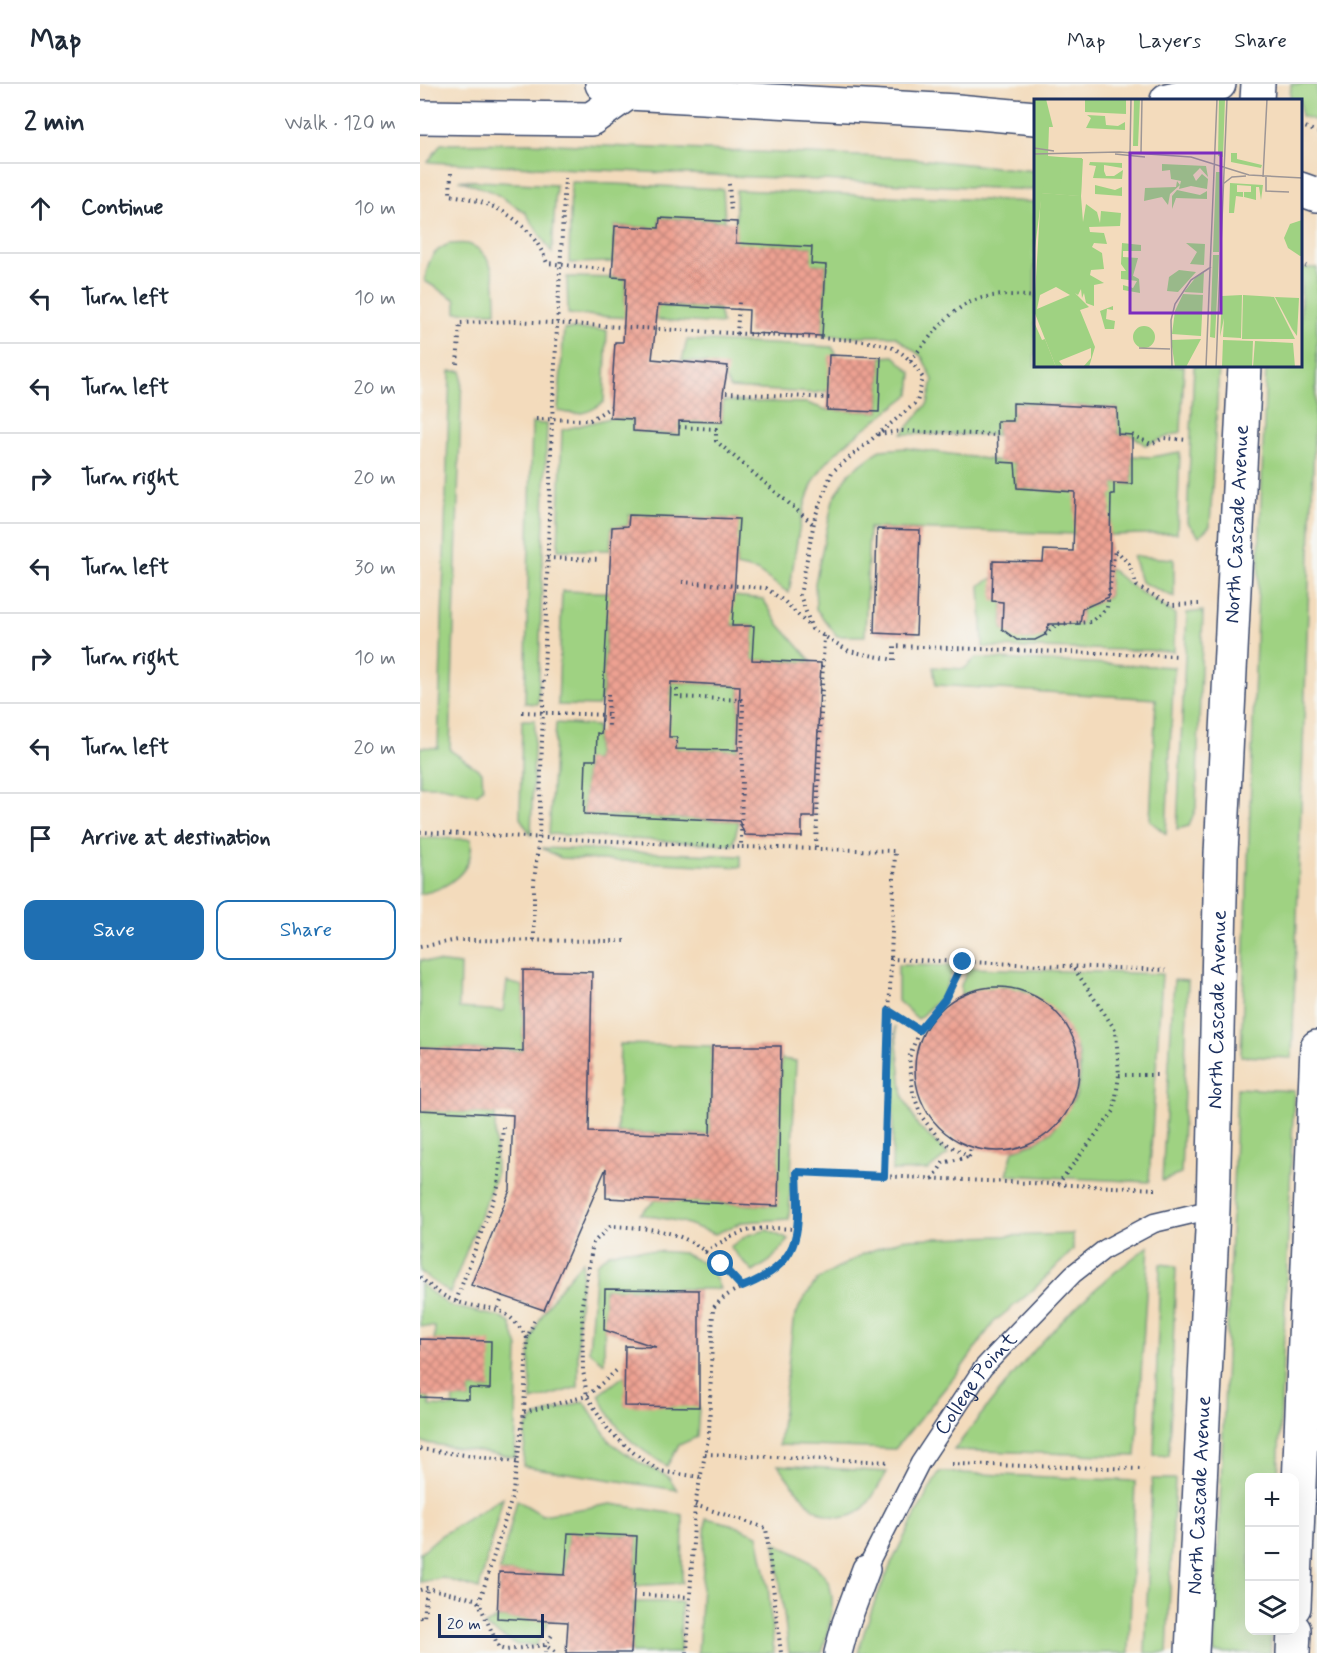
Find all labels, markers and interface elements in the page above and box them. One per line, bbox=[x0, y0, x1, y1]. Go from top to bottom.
text: Map bbox=[30, 23, 81, 60]
text: Map bbox=[1067, 27, 1105, 55]
text: Layers bbox=[1138, 27, 1201, 55]
text: Share bbox=[1234, 27, 1287, 55]
inset map bbox=[1034, 99, 1302, 368]
text: 2 min bbox=[24, 106, 85, 140]
text: Walk · 120 m bbox=[285, 110, 396, 137]
icon: ahead bbox=[24, 192, 57, 225]
text: Continue bbox=[81, 194, 163, 222]
text: 10 m bbox=[354, 195, 396, 222]
icon: left bbox=[24, 282, 57, 315]
text: Turn left bbox=[81, 284, 169, 312]
text: 10 m bbox=[354, 285, 396, 312]
icon: left bbox=[24, 372, 57, 405]
text: Turn left bbox=[81, 374, 169, 402]
text: 20 m bbox=[353, 375, 396, 402]
street label: North Cascade Avenue bbox=[1218, 424, 1256, 624]
icon: right bbox=[24, 462, 57, 495]
text: Turn right bbox=[81, 464, 179, 492]
text: 20 m bbox=[353, 465, 396, 492]
icon: left bbox=[24, 552, 57, 585]
text: Turn left bbox=[81, 554, 169, 582]
text: 30 m bbox=[354, 555, 396, 582]
icon: right bbox=[24, 642, 57, 675]
text: Turn right bbox=[81, 644, 179, 672]
text: 10 m bbox=[354, 645, 396, 672]
icon: left bbox=[24, 732, 57, 765]
text: Turn left bbox=[81, 734, 169, 762]
text: 20 m bbox=[353, 735, 396, 762]
icon: arrive bbox=[24, 822, 57, 855]
text: Arrive at destination bbox=[81, 824, 271, 852]
button: Save bbox=[24, 900, 204, 960]
button: Share bbox=[216, 900, 396, 960]
street label: North Cascade Avenue bbox=[1201, 910, 1234, 1109]
route end bbox=[949, 948, 975, 974]
route start bbox=[707, 1250, 733, 1276]
street label: College Point bbox=[928, 1326, 1024, 1441]
street label: North Cascade Avenue bbox=[1181, 1395, 1218, 1595]
map controls bbox=[1245, 1473, 1299, 1635]
button: + bbox=[1245, 1473, 1299, 1527]
button: − bbox=[1245, 1527, 1299, 1581]
button: layers bbox=[1245, 1581, 1299, 1635]
scale bar bbox=[438, 1611, 544, 1638]
text: 20 m bbox=[447, 1614, 481, 1635]

